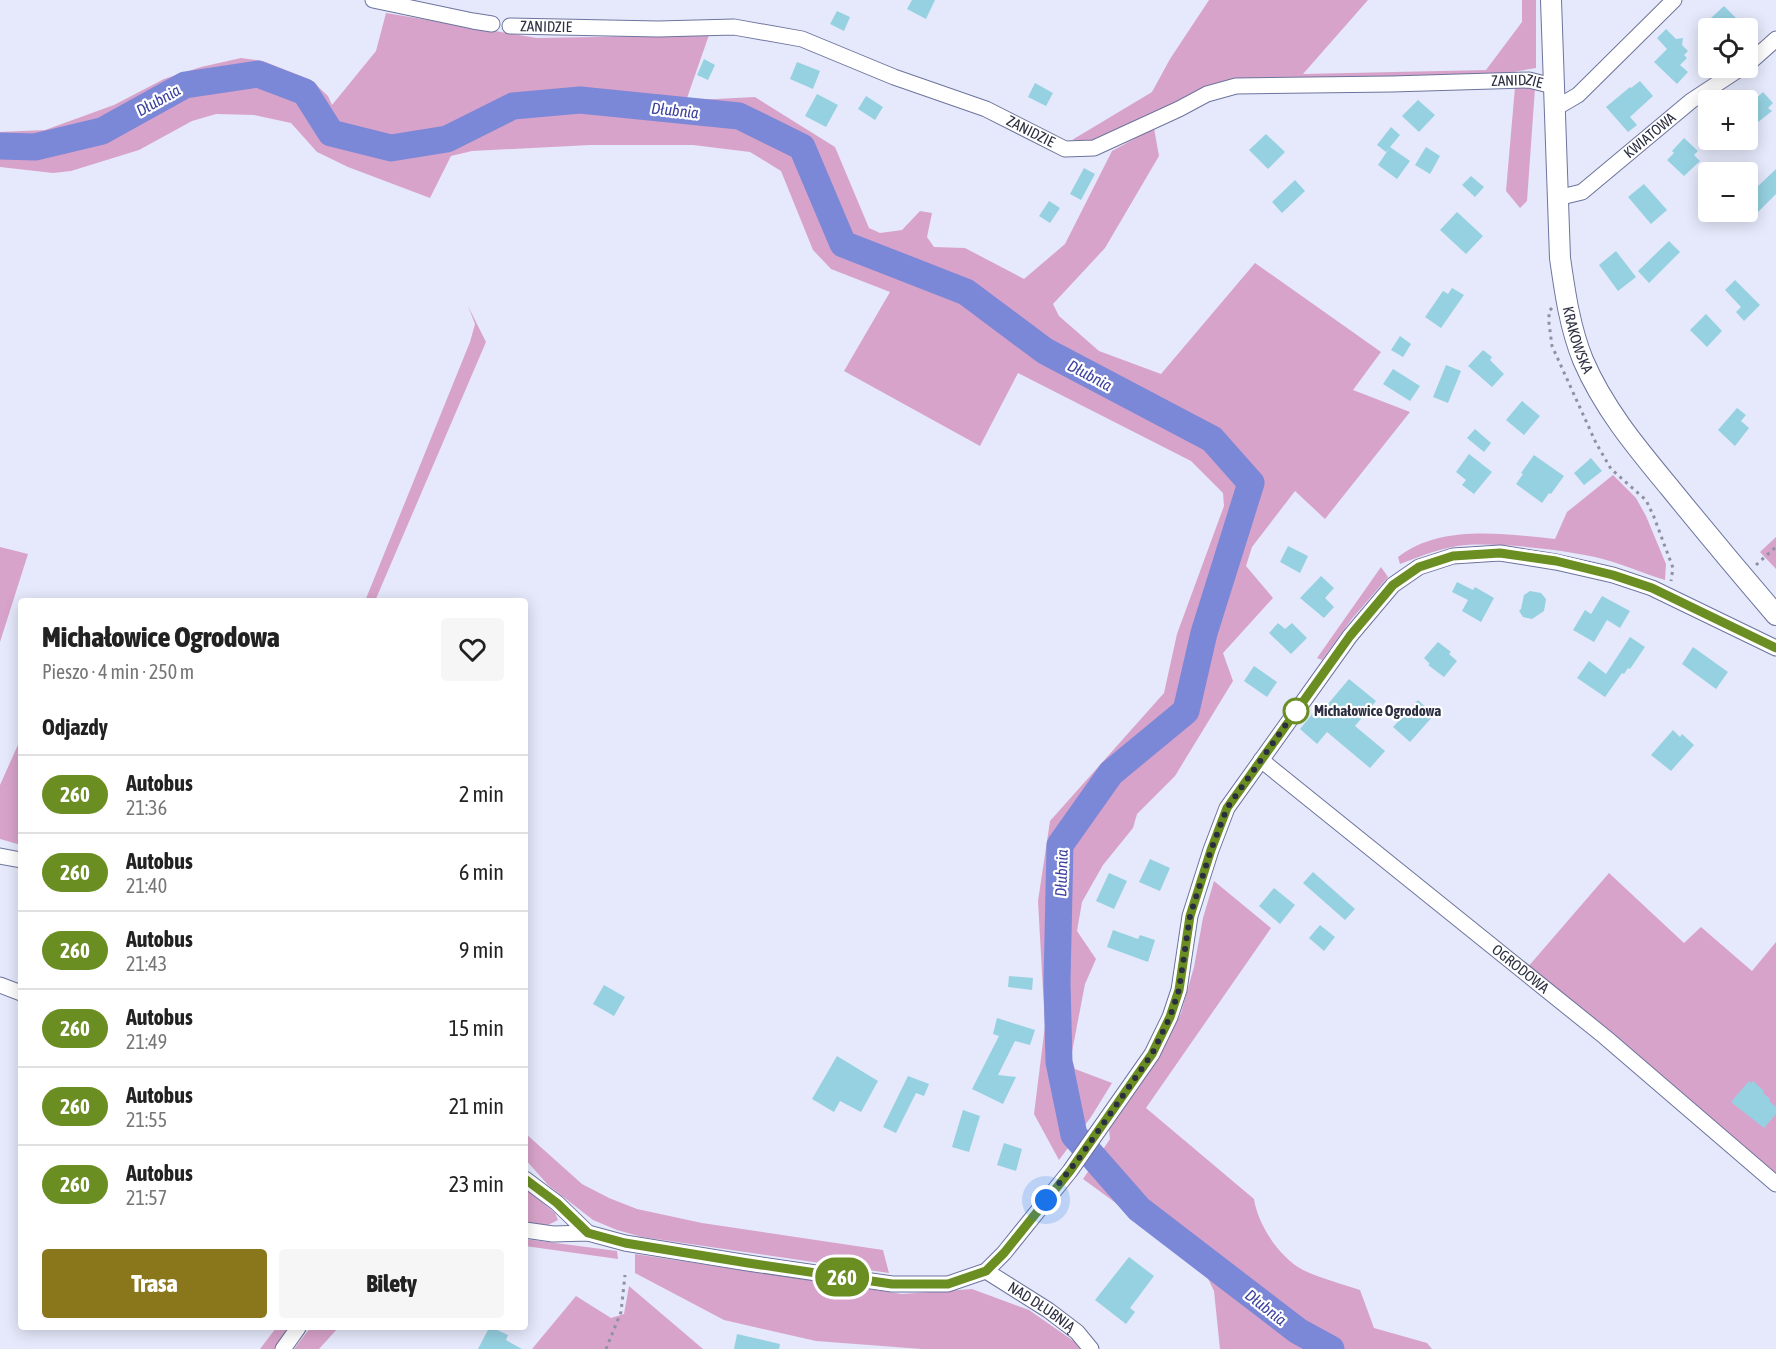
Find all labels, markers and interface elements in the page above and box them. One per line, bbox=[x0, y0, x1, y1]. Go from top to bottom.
street label: ZANIDZIE bbox=[520, 17, 573, 35]
map controls bbox=[1698, 18, 1758, 222]
button: locate bbox=[1698, 18, 1758, 78]
street label: ZANIDZIE bbox=[1491, 71, 1545, 91]
water label: Dłubnia bbox=[133, 80, 184, 119]
button: + bbox=[1698, 90, 1758, 150]
water label: Dłubnia bbox=[650, 99, 700, 121]
street label: KWIATOWA bbox=[1620, 108, 1679, 161]
street label: ZANIDZIE bbox=[1004, 112, 1058, 151]
button: − bbox=[1698, 162, 1758, 222]
street label: KRAKOWSKA bbox=[1560, 305, 1597, 377]
water label: Dłubnia bbox=[1065, 356, 1116, 394]
button: heart bbox=[441, 618, 504, 681]
text: Michałowice Ogrodowa bbox=[42, 621, 280, 653]
text: Pieszo · 4 min · 250 m bbox=[42, 660, 194, 683]
marker: Michałowice Ogrodowa bbox=[1283, 698, 1309, 724]
place label: Michałowice Ogrodowa bbox=[1314, 702, 1441, 719]
text: Odjazdy bbox=[42, 714, 108, 740]
text: Autobus bbox=[126, 770, 193, 796]
text: 2 min bbox=[459, 781, 504, 807]
text: 260 bbox=[60, 782, 90, 806]
text: 21:36 bbox=[126, 796, 167, 819]
text: Autobus bbox=[126, 848, 193, 874]
water label: Dłubnia bbox=[1051, 848, 1071, 897]
text: 6 min bbox=[459, 859, 504, 885]
text: 260 bbox=[60, 860, 90, 884]
text: 21:40 bbox=[126, 874, 167, 897]
text: Autobus bbox=[126, 926, 193, 952]
text: 9 min bbox=[459, 937, 504, 963]
text: 260 bbox=[60, 938, 90, 962]
street label: OGRODOWA bbox=[1489, 941, 1553, 997]
text: 21:43 bbox=[126, 952, 167, 975]
text: Autobus bbox=[126, 1004, 193, 1030]
text: 15 min bbox=[449, 1015, 504, 1041]
text: 260 bbox=[60, 1016, 90, 1040]
text: 21:49 bbox=[126, 1030, 167, 1053]
text: Autobus bbox=[126, 1082, 193, 1108]
text: 21 min bbox=[449, 1093, 504, 1119]
text: 260 bbox=[60, 1094, 90, 1118]
text: 21:55 bbox=[126, 1108, 167, 1131]
text: Autobus bbox=[126, 1160, 193, 1186]
text: 23 min bbox=[449, 1171, 504, 1197]
text: 260 bbox=[60, 1172, 90, 1196]
your location bbox=[1031, 1185, 1061, 1215]
text: 21:57 bbox=[126, 1186, 167, 1209]
button: Trasa bbox=[42, 1249, 267, 1318]
button: Bilety bbox=[279, 1249, 504, 1318]
line badge: 260 bbox=[808, 1258, 876, 1296]
text: 260 bbox=[827, 1265, 857, 1289]
street label: NAD DŁUBNIĄ bbox=[1005, 1278, 1079, 1336]
water label: Dłubnia bbox=[1242, 1285, 1291, 1329]

